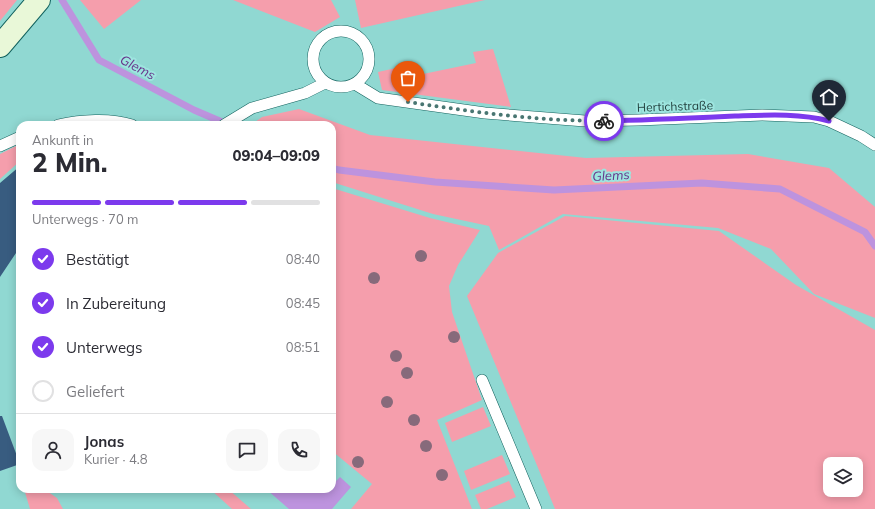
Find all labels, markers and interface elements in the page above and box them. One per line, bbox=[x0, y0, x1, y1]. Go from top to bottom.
water label: Glems bbox=[118, 51, 158, 83]
pin bbox=[391, 61, 425, 102]
icon: bag bbox=[397, 67, 419, 89]
pin bbox=[812, 80, 846, 121]
icon: home bbox=[818, 86, 840, 108]
street label: Hertichstraße bbox=[637, 97, 713, 115]
courier bbox=[584, 101, 624, 141]
icon: bike bbox=[593, 110, 615, 132]
text: Ankunft in bbox=[32, 132, 94, 148]
text: 2 Min. bbox=[32, 146, 108, 179]
text: 09:04–09:09 bbox=[233, 146, 320, 165]
water label: Glems bbox=[592, 166, 630, 184]
text: Unterwegs · 70 m bbox=[32, 211, 139, 227]
icon: check bbox=[32, 248, 54, 270]
text: Bestätigt bbox=[66, 250, 129, 269]
text: 08:40 bbox=[286, 251, 320, 267]
icon: check bbox=[32, 292, 54, 314]
text: In Zubereitung bbox=[66, 294, 166, 313]
text: 08:45 bbox=[286, 295, 320, 311]
icon: check bbox=[32, 336, 54, 358]
text: Unterwegs bbox=[66, 338, 143, 357]
text: 08:51 bbox=[286, 339, 320, 355]
text: Geliefert bbox=[66, 382, 125, 401]
button: person bbox=[32, 429, 74, 471]
button: chat bbox=[226, 429, 268, 471]
button: phone bbox=[278, 429, 320, 471]
text: Jonas bbox=[84, 432, 124, 451]
text: Kurier · 4.8 bbox=[84, 451, 148, 467]
map controls bbox=[823, 457, 863, 497]
button: layers bbox=[823, 457, 863, 497]

